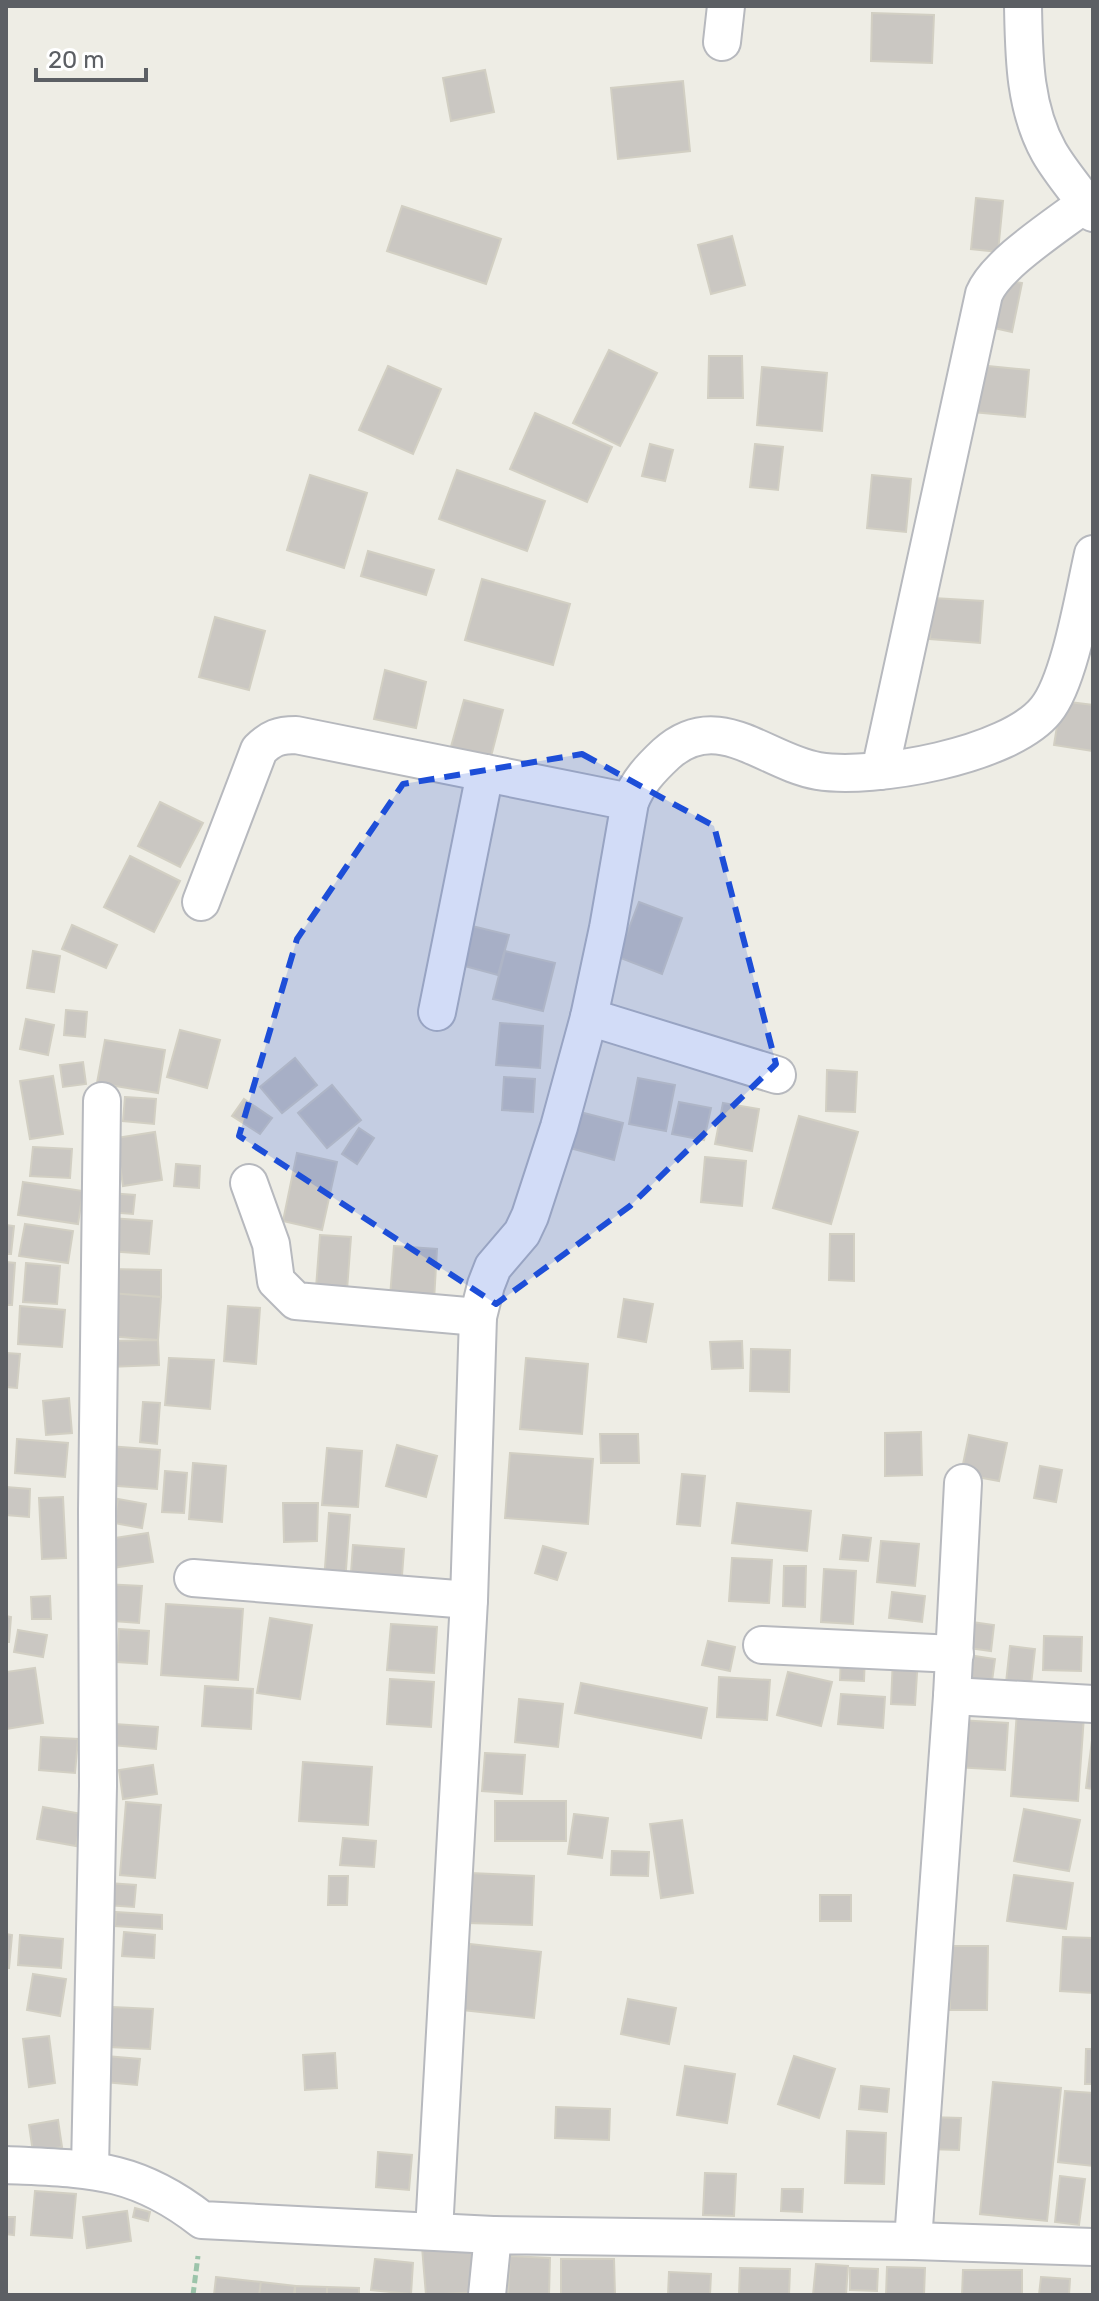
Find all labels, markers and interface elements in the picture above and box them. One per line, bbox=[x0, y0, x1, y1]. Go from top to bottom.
scale bar bbox=[36, 32, 146, 82]
text: 20 m bbox=[48, 46, 105, 74]

